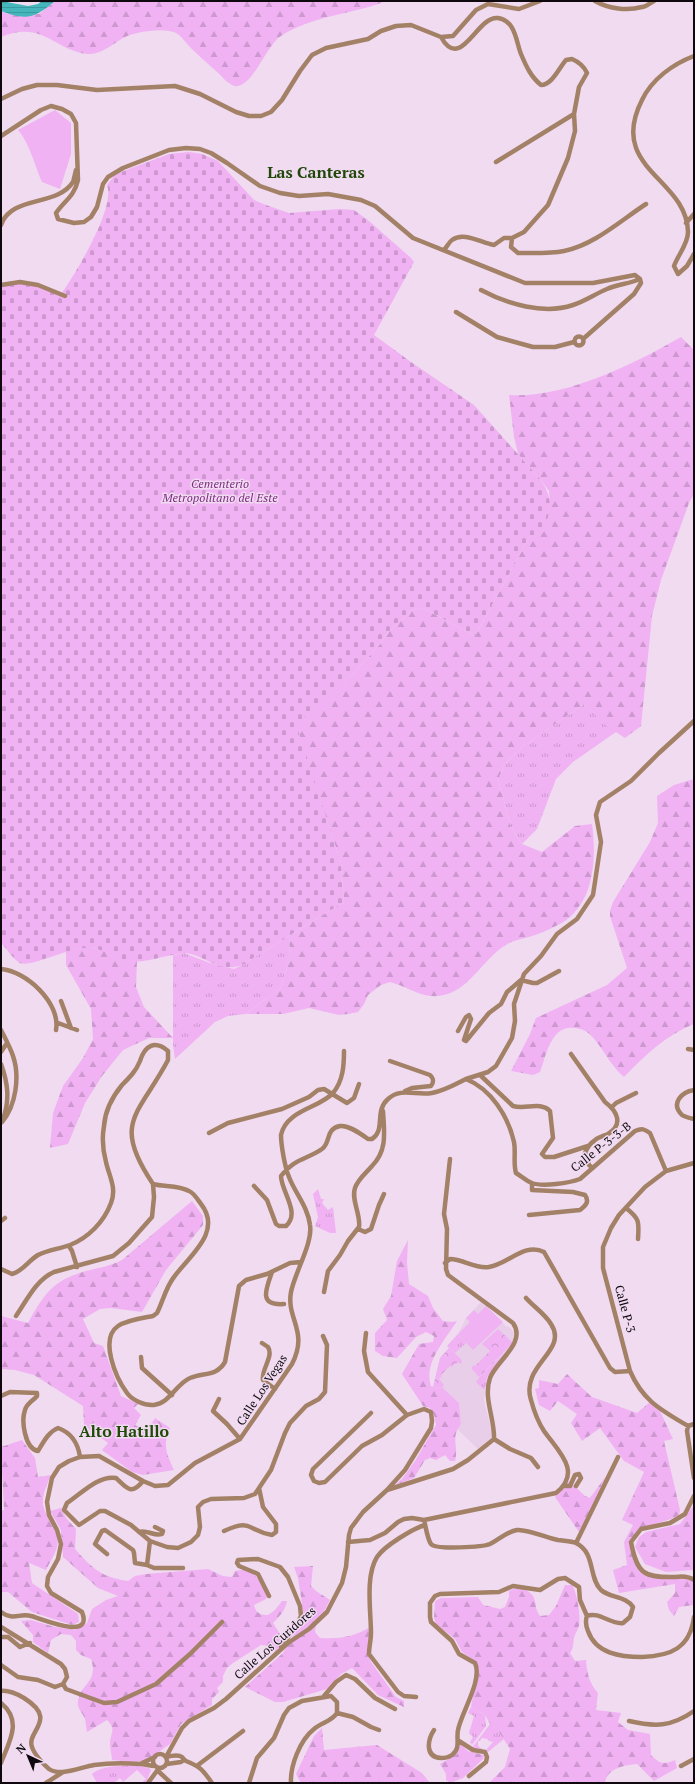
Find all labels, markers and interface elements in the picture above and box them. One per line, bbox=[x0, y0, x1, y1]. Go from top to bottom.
district label: Las Canteras bbox=[267, 161, 365, 183]
park label: Cementerio Metropolitano del Este bbox=[161, 476, 278, 505]
street label: Calle P-3-3-B bbox=[567, 1118, 634, 1175]
street label: Calle P-3 bbox=[612, 1283, 639, 1334]
street label: Calle Los Vegas bbox=[233, 1351, 290, 1428]
district label: Alto Hatillo bbox=[79, 1420, 170, 1442]
street label: Calle Los Curidores bbox=[231, 1603, 319, 1682]
north arrow bbox=[8, 1736, 48, 1776]
text: N bbox=[13, 1740, 29, 1757]

